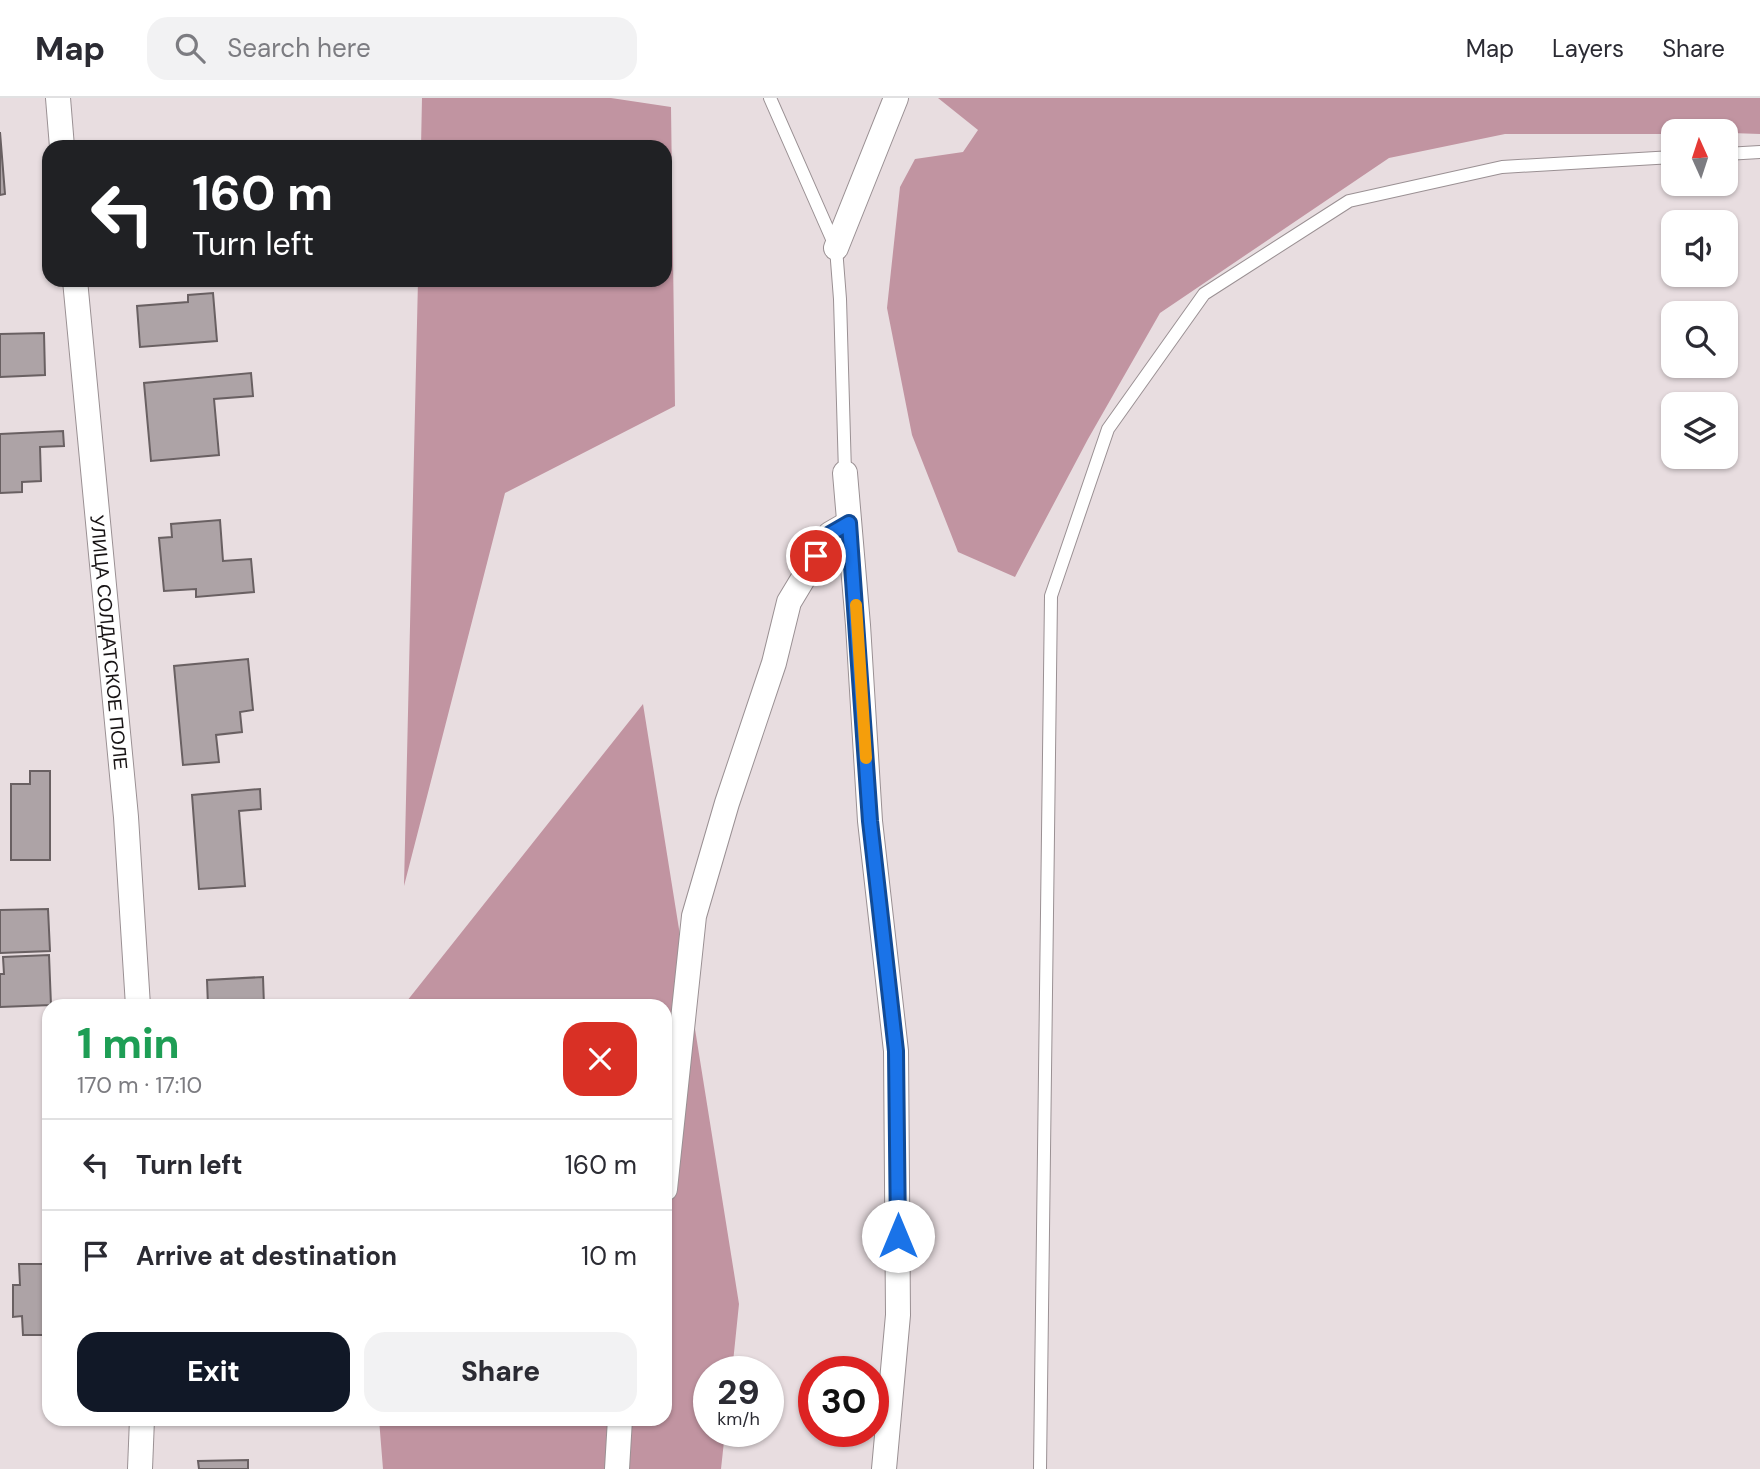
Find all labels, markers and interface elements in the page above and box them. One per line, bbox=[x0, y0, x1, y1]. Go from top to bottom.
search box bbox=[147, 17, 637, 80]
text: Map bbox=[35, 27, 105, 70]
icon: search bbox=[171, 29, 209, 67]
text: Search here bbox=[227, 31, 371, 65]
text: Map bbox=[1466, 33, 1514, 64]
text: Layers bbox=[1552, 33, 1624, 64]
text: Share bbox=[1662, 33, 1725, 64]
north arrow bbox=[1661, 119, 1738, 196]
map controls bbox=[1661, 119, 1738, 469]
text: 160 m bbox=[192, 161, 333, 225]
icon: left bbox=[77, 168, 168, 259]
button: sound bbox=[1661, 210, 1738, 287]
text: Turn left bbox=[192, 223, 314, 265]
button: search bbox=[1661, 301, 1738, 378]
button: layers bbox=[1661, 392, 1738, 469]
street label: УЛИЦА СОЛДАТСКОЕ ПОЛЕ bbox=[84, 514, 133, 771]
pin bbox=[786, 526, 846, 586]
icon: arrive bbox=[797, 537, 835, 575]
text: 1 min bbox=[77, 1016, 180, 1071]
button: close bbox=[563, 1022, 637, 1096]
text: 170 m · 17:10 bbox=[77, 1070, 202, 1100]
icon: left bbox=[77, 1146, 115, 1184]
text: Turn left bbox=[136, 1148, 243, 1182]
text: 160 m bbox=[565, 1148, 637, 1182]
position arrow bbox=[861, 1199, 935, 1273]
icon: arrive bbox=[77, 1237, 115, 1275]
text: Arrive at destination bbox=[136, 1239, 397, 1273]
text: 10 m bbox=[581, 1239, 637, 1273]
button: Exit bbox=[77, 1332, 350, 1412]
button: Share bbox=[364, 1332, 637, 1412]
speed limit sign: 30 bbox=[798, 1356, 889, 1447]
text: 29 bbox=[717, 1369, 760, 1415]
text: km/h bbox=[717, 1407, 760, 1431]

